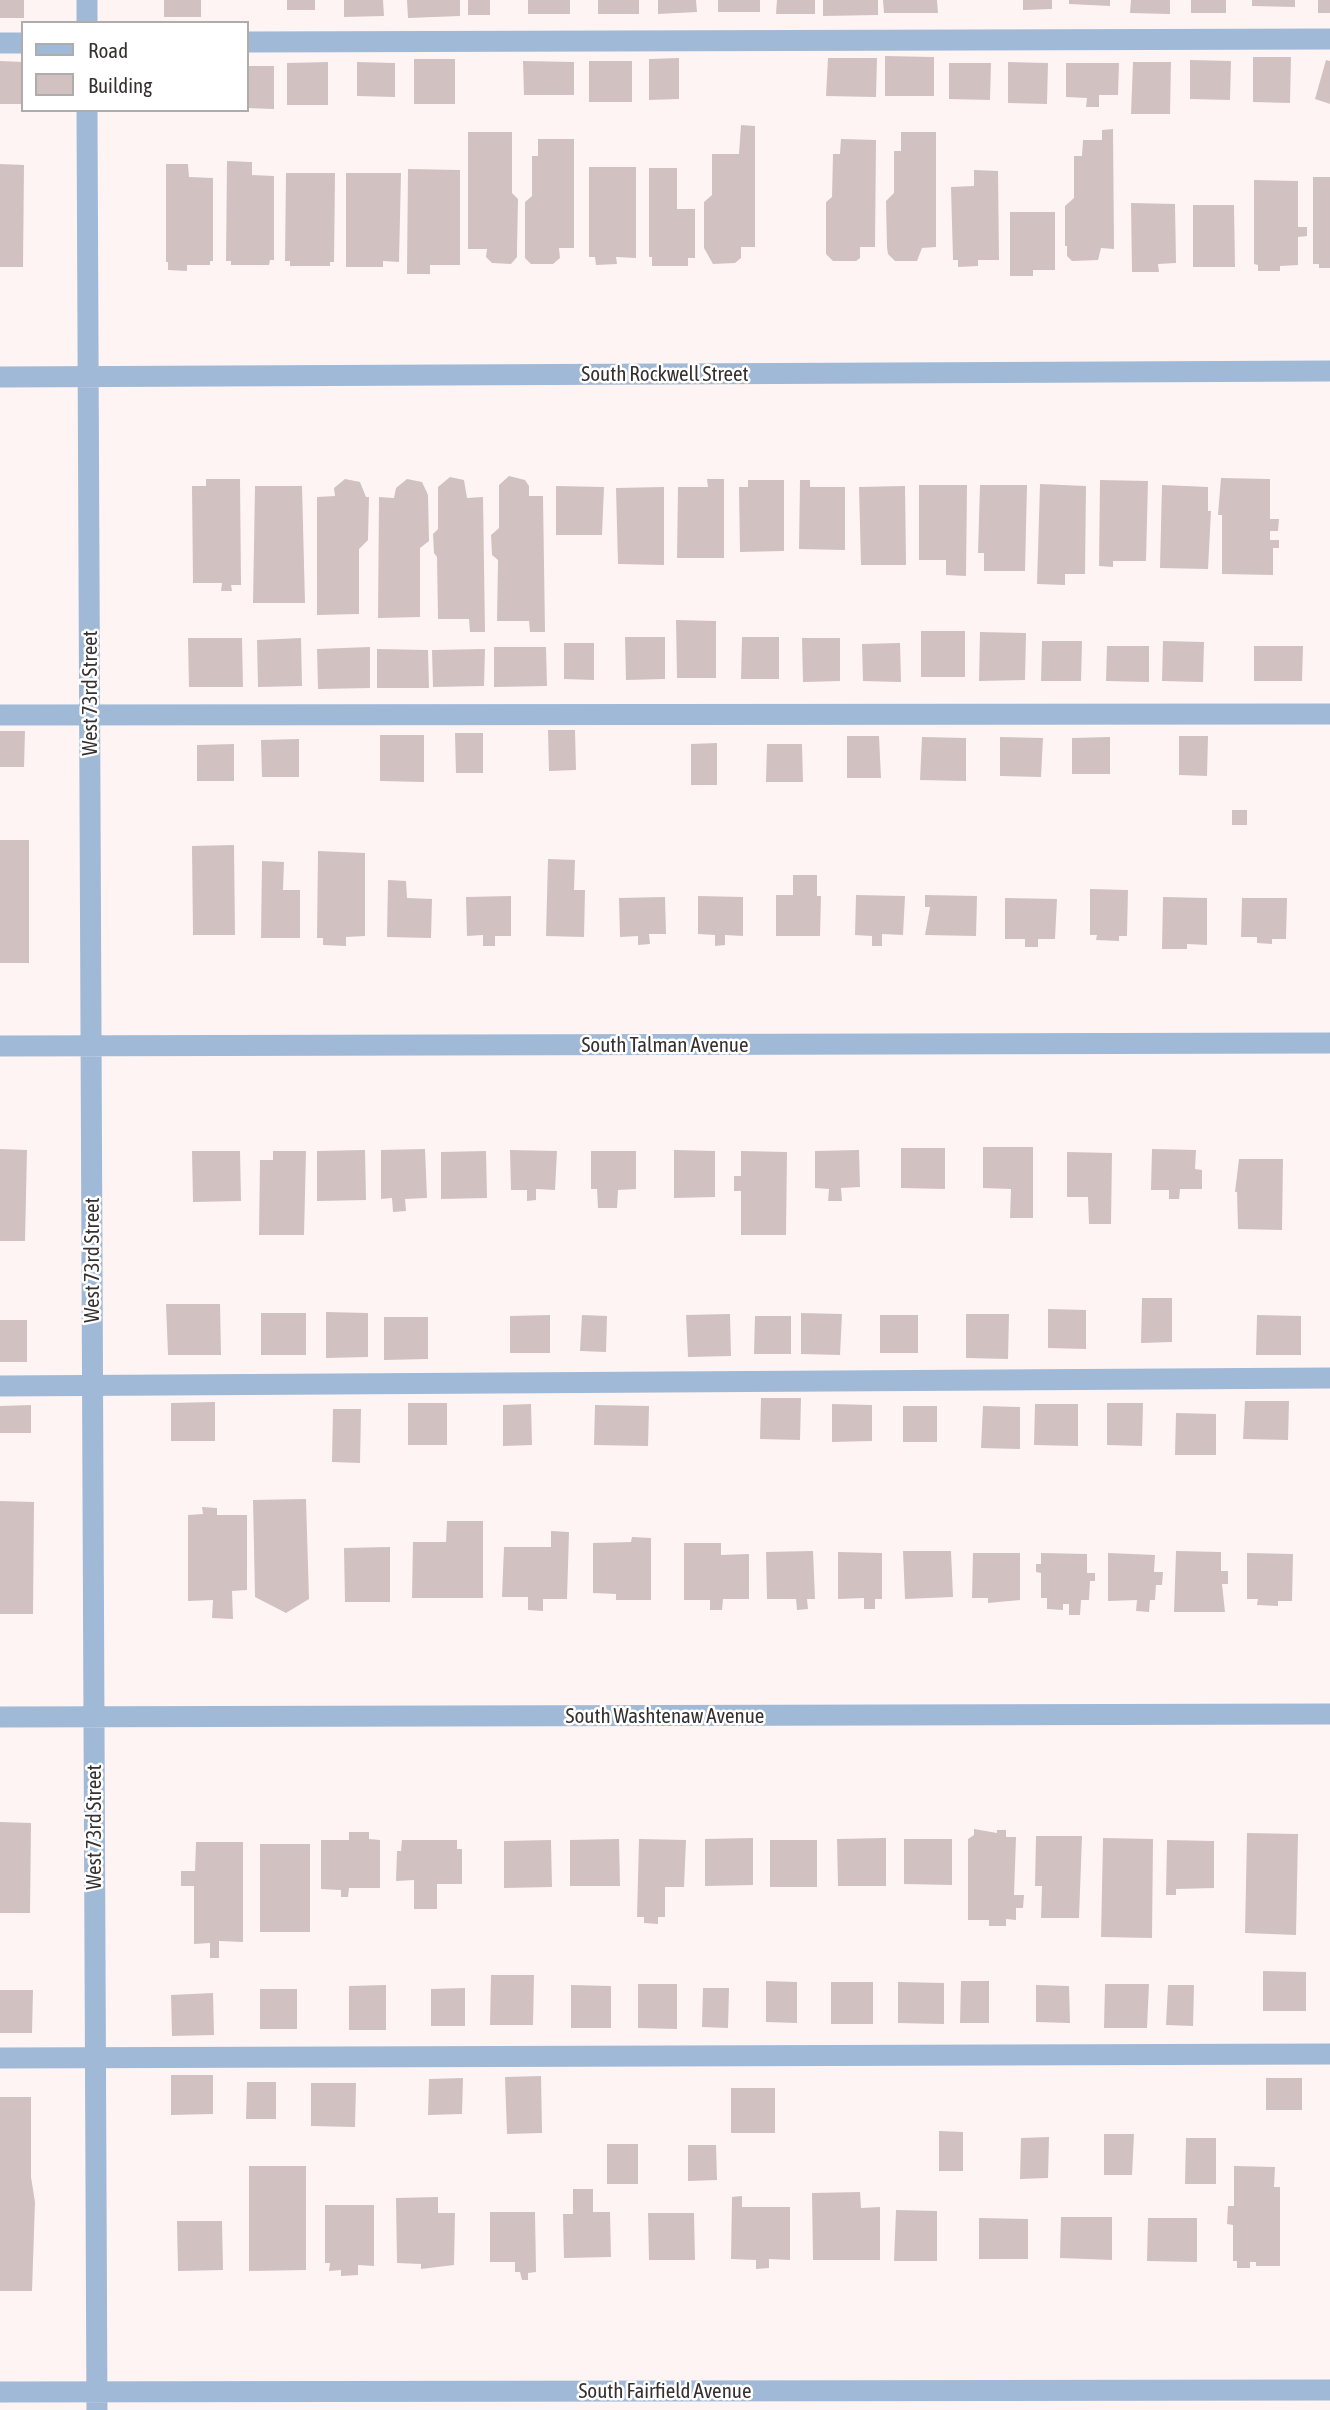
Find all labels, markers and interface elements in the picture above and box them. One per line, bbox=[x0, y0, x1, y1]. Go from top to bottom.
legend bbox=[21, 21, 248, 112]
text: Road bbox=[88, 38, 128, 62]
text: Building bbox=[88, 73, 152, 97]
street label: South Rockwell Street bbox=[581, 361, 749, 387]
street label: West 73rd Street bbox=[77, 630, 103, 756]
street label: South Talman Avenue bbox=[581, 1032, 749, 1058]
street label: West 73rd Street bbox=[79, 1197, 105, 1323]
street label: South Washtenaw Avenue bbox=[566, 1703, 764, 1729]
street label: West 73rd Street bbox=[81, 1764, 107, 1890]
street label: South Fairfield Avenue bbox=[578, 2378, 752, 2404]

